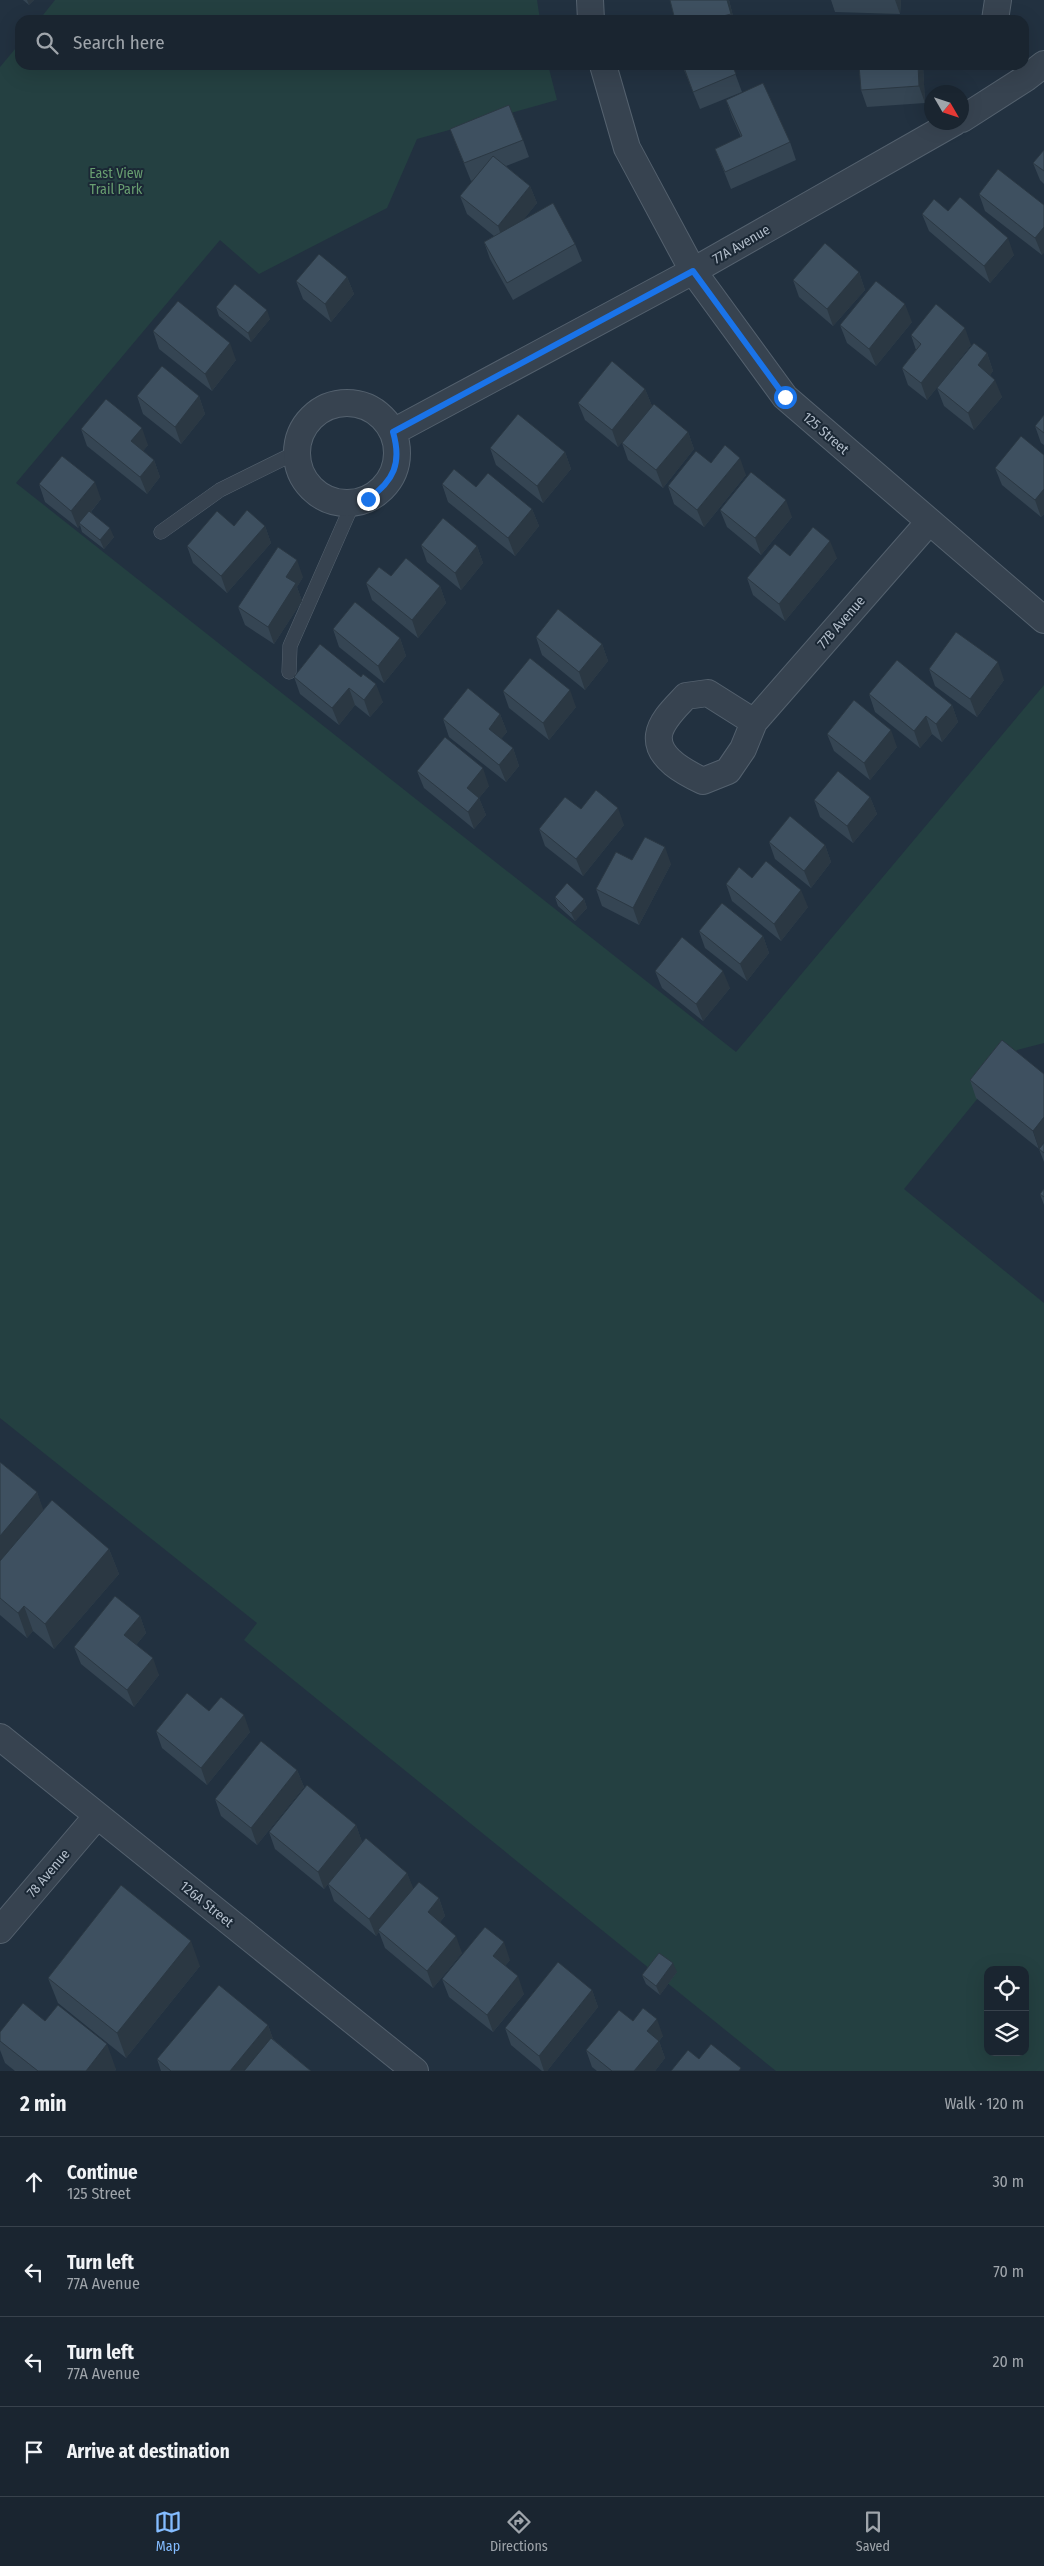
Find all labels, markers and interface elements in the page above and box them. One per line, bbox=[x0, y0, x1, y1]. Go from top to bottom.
search box bbox=[15, 15, 1029, 70]
icon: search bbox=[33, 29, 61, 57]
text: Search here bbox=[73, 31, 165, 54]
north arrow bbox=[924, 85, 969, 130]
park label: East View Trail Park bbox=[89, 165, 143, 198]
street label: 77A Avenue bbox=[709, 221, 773, 268]
route start bbox=[774, 386, 797, 409]
street label: 125 Street bbox=[799, 409, 853, 458]
route end bbox=[357, 488, 380, 511]
street label: 77B Avenue bbox=[814, 592, 869, 652]
street label: 78 Avenue bbox=[23, 1846, 74, 1901]
street label: 126A Street bbox=[177, 1878, 237, 1931]
map controls bbox=[984, 1966, 1029, 2056]
button: locate bbox=[984, 1966, 1029, 2011]
button: layers bbox=[984, 2011, 1029, 2056]
text: 2 min bbox=[20, 2091, 67, 2117]
text: Walk · 120 m bbox=[945, 2094, 1024, 2113]
text: Continue bbox=[67, 2161, 138, 2184]
icon: ahead bbox=[20, 2168, 48, 2196]
text: 30 m bbox=[992, 2172, 1024, 2191]
text: 125 Street bbox=[67, 2184, 131, 2203]
text: Turn left bbox=[67, 2251, 134, 2274]
icon: left bbox=[20, 2258, 48, 2286]
text: 70 m bbox=[993, 2262, 1024, 2281]
text: 77A Avenue bbox=[67, 2274, 140, 2293]
text: Turn left bbox=[67, 2341, 134, 2364]
icon: left bbox=[20, 2348, 48, 2376]
text: 20 m bbox=[993, 2352, 1024, 2371]
text: 77A Avenue bbox=[67, 2364, 140, 2383]
icon: arrive bbox=[20, 2438, 48, 2466]
text: Arrive at destination bbox=[67, 2440, 230, 2463]
tab: Map bbox=[154, 2508, 182, 2555]
tab: Directions bbox=[490, 2508, 548, 2555]
tab: Saved bbox=[856, 2508, 890, 2555]

